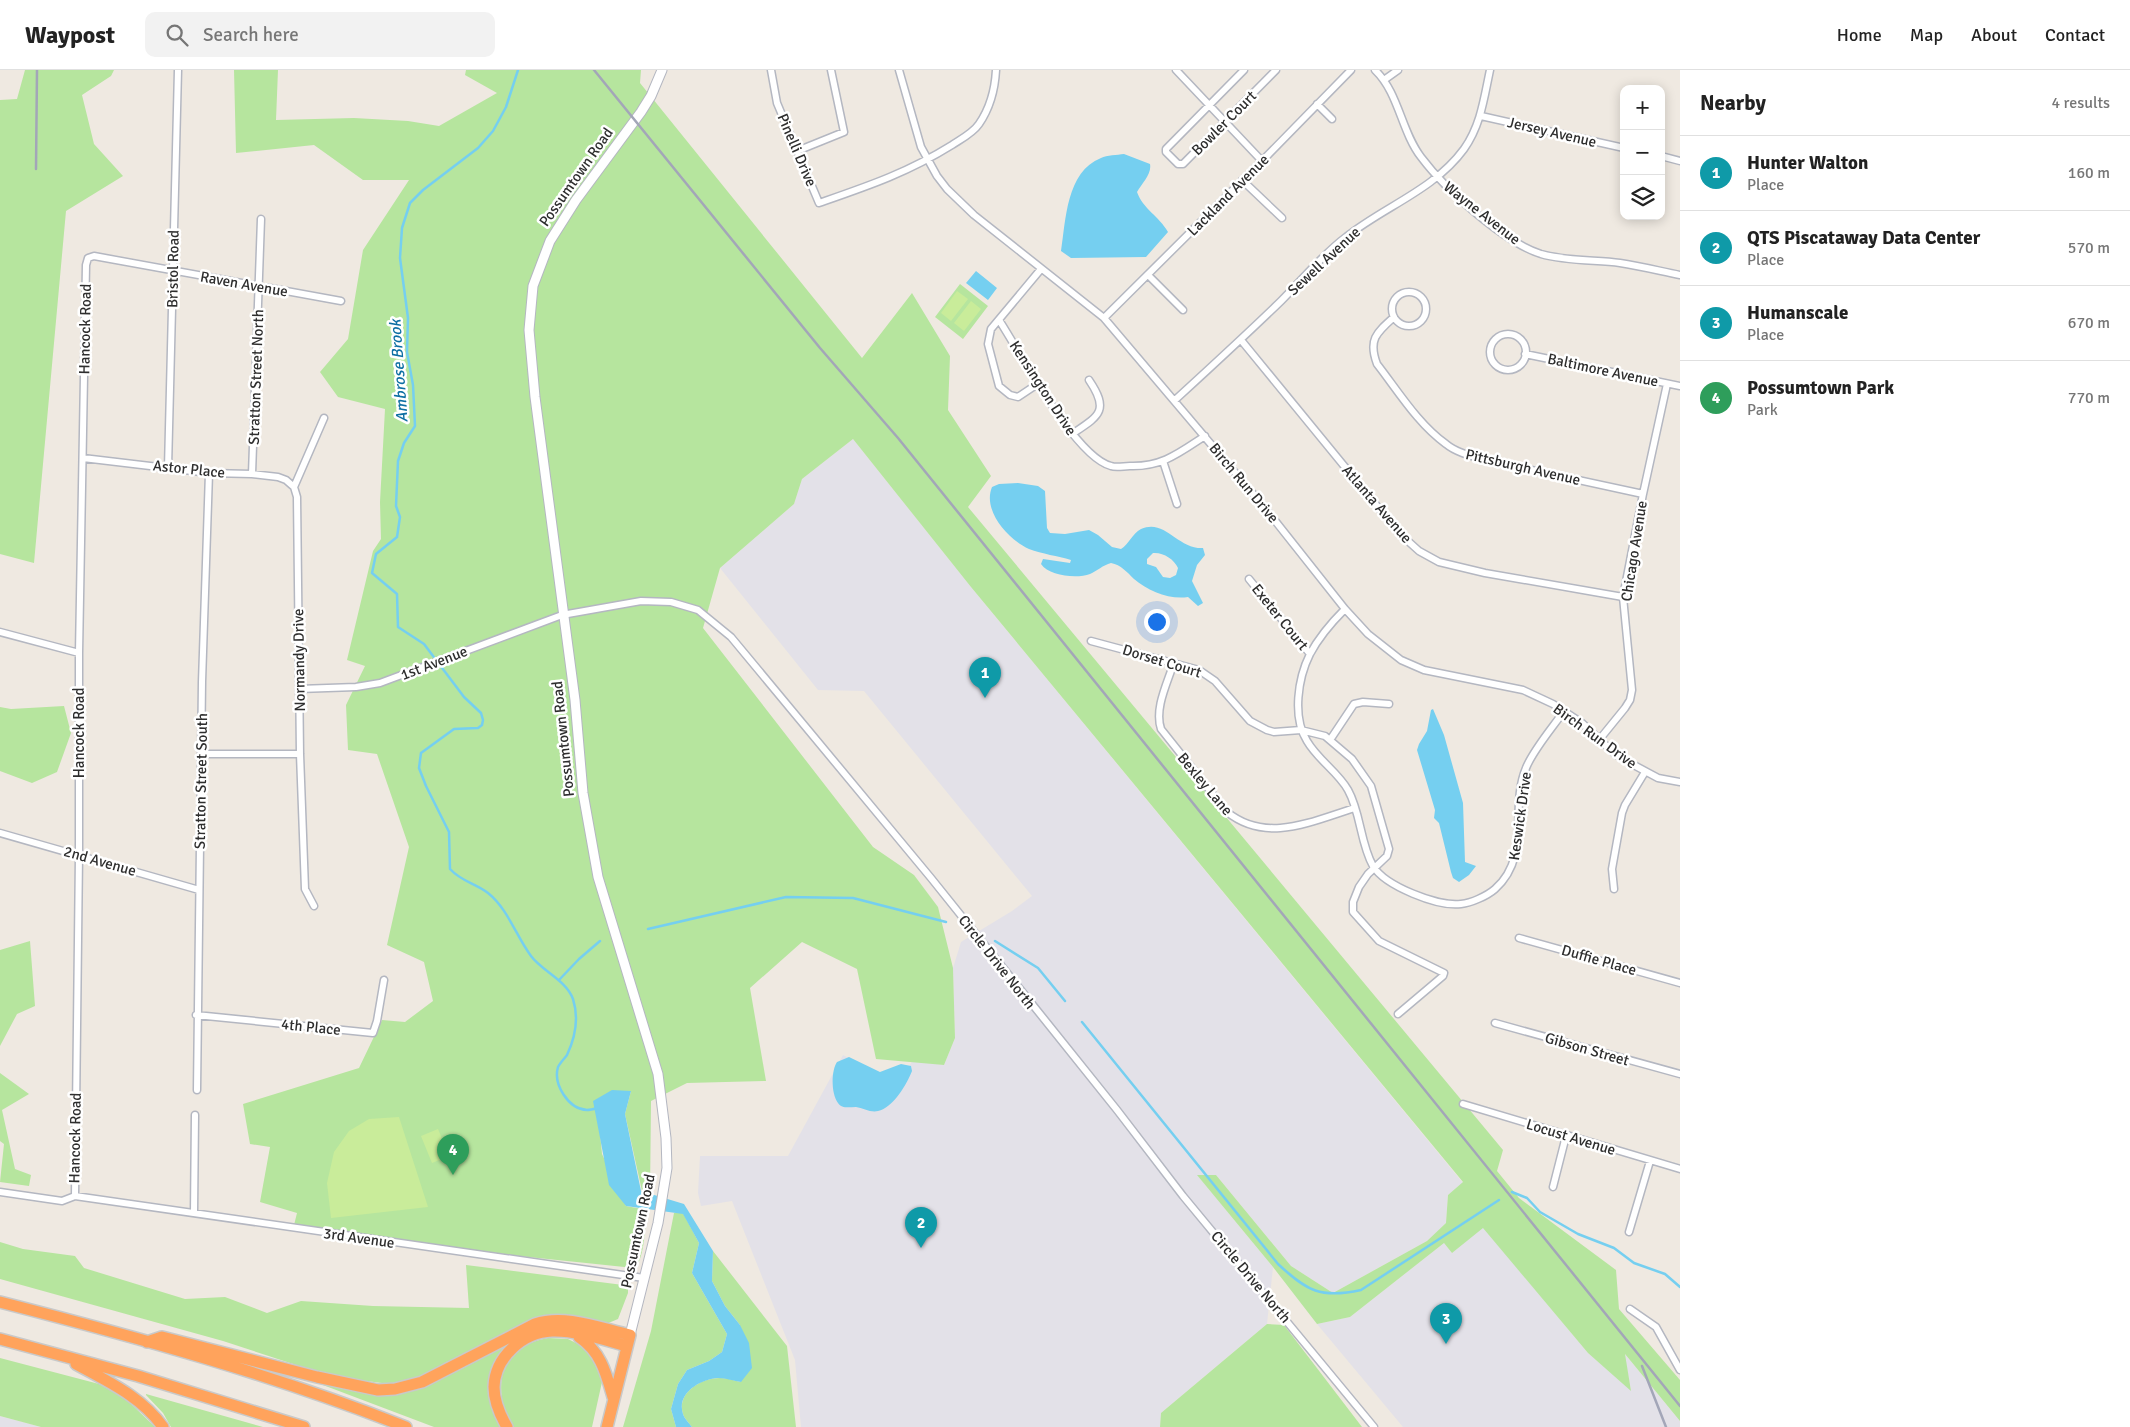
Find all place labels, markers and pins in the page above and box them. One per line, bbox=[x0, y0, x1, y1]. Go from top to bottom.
pin: 1 bbox=[969, 657, 1001, 698]
pin: 4 bbox=[437, 1134, 469, 1175]
pin: 2 bbox=[905, 1207, 937, 1248]
pin: 3 bbox=[1430, 1303, 1462, 1344]

